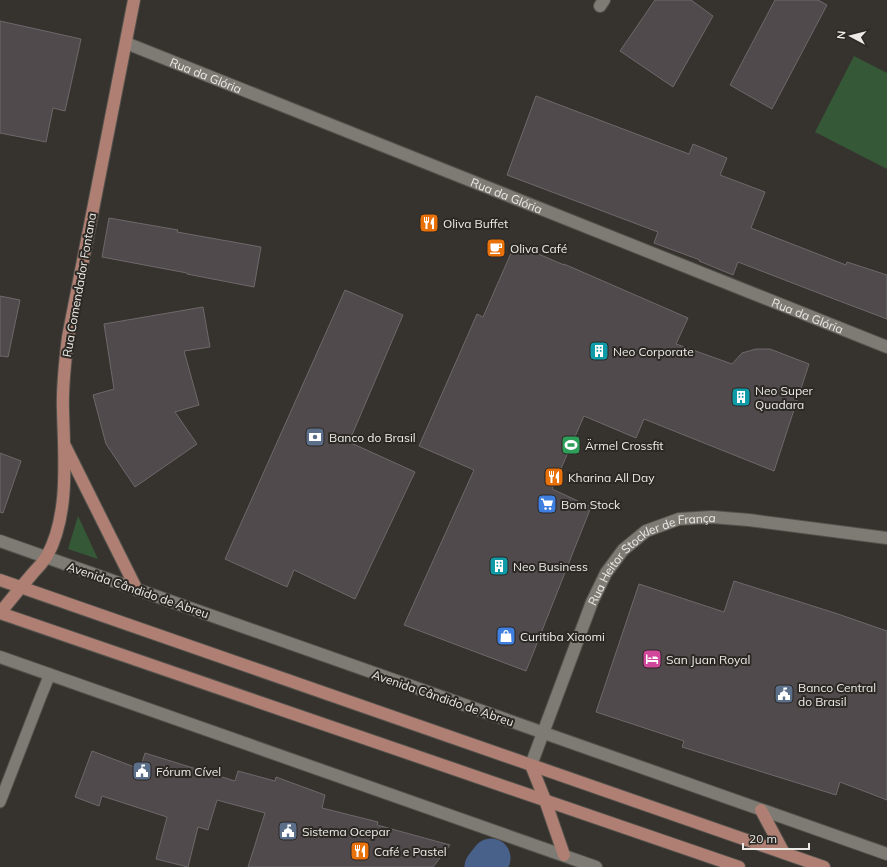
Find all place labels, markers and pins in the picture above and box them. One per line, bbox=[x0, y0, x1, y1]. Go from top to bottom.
restaurant icon: Oliva Buffet bbox=[418, 212, 440, 234]
place label: Oliva Buffet bbox=[443, 216, 508, 231]
cafe icon: Oliva Café bbox=[485, 237, 507, 259]
place label: Oliva Café bbox=[510, 241, 567, 256]
building icon: Neo Corporate bbox=[588, 340, 610, 362]
place label: Neo Corporate bbox=[613, 344, 694, 359]
place label: Neo Super Quadara bbox=[755, 383, 814, 412]
building icon: Neo Super Quadara bbox=[730, 386, 752, 408]
bank icon: Banco do Brasil bbox=[304, 426, 326, 448]
place label: Banco do Brasil bbox=[329, 430, 416, 445]
sports icon: Ärmel Crossfit bbox=[560, 434, 582, 456]
place label: Ärmel Crossfit bbox=[585, 438, 664, 453]
restaurant icon: Kharina All Day bbox=[543, 466, 565, 488]
place label: Kharina All Day bbox=[568, 470, 655, 485]
supermarket icon: Bom Stock bbox=[536, 493, 558, 515]
place label: Bom Stock bbox=[561, 497, 621, 512]
building icon: Neo Business bbox=[488, 555, 510, 577]
place label: Neo Business bbox=[513, 559, 588, 574]
shop icon: Curitiba Xiaomi bbox=[495, 625, 517, 647]
place label: Curitiba Xiaomi bbox=[520, 629, 605, 644]
hotel icon: San Juan Royal bbox=[641, 648, 663, 670]
place label: San Juan Royal bbox=[666, 652, 750, 667]
place label: Banco Central do Brasil bbox=[798, 680, 876, 709]
public building icon: Banco Central do Brasil bbox=[773, 683, 795, 705]
public building icon: Fórum Cível bbox=[131, 760, 153, 782]
place label: Fórum Cível bbox=[156, 764, 221, 779]
public building icon: Sistema Ocepar bbox=[277, 820, 299, 842]
place label: Sistema Ocepar bbox=[302, 824, 391, 839]
restaurant icon: Café e Pastel bbox=[349, 840, 371, 862]
place label: Café e Pastel bbox=[374, 844, 447, 859]

